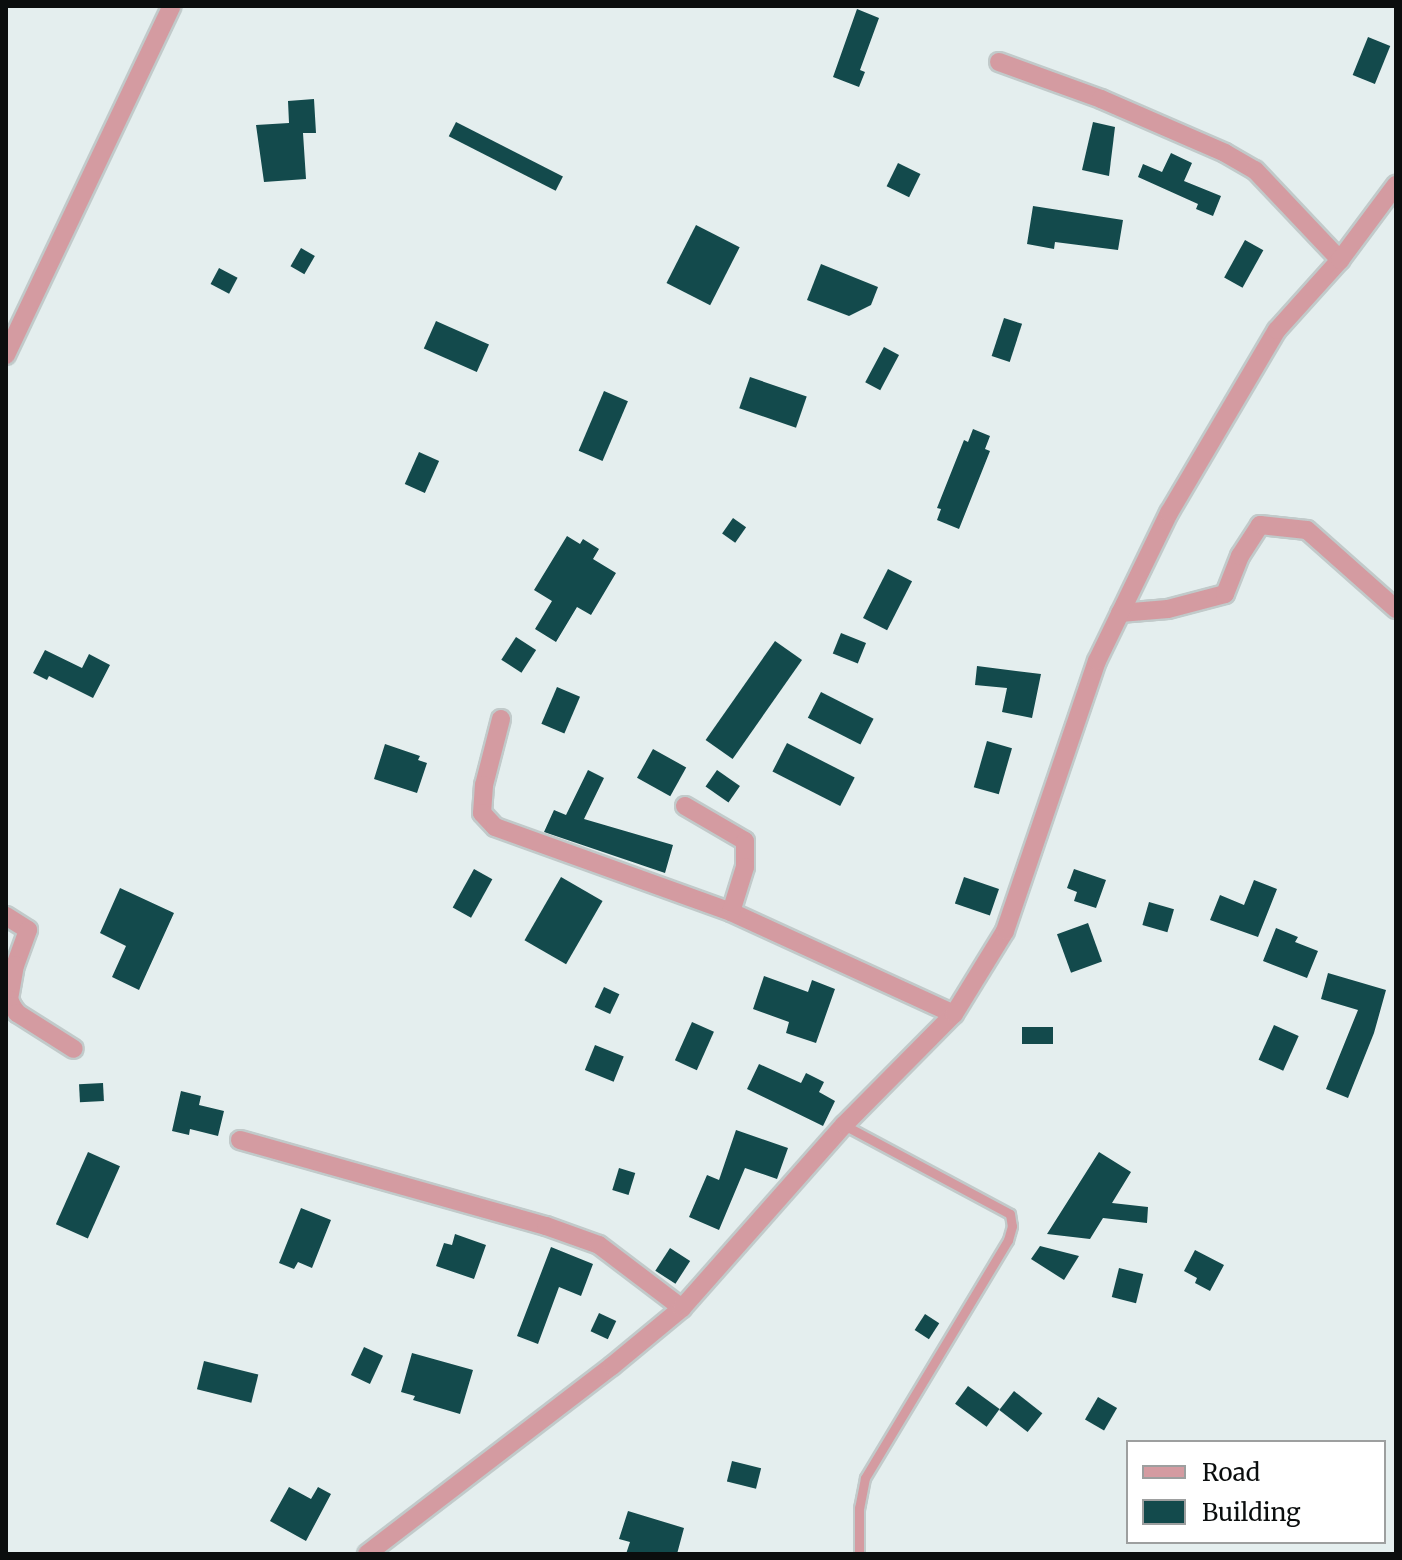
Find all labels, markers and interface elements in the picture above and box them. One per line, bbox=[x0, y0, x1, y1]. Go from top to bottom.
legend bbox=[1126, 1440, 1386, 1544]
text: Road bbox=[1202, 1457, 1260, 1488]
text: Building bbox=[1202, 1497, 1301, 1528]

